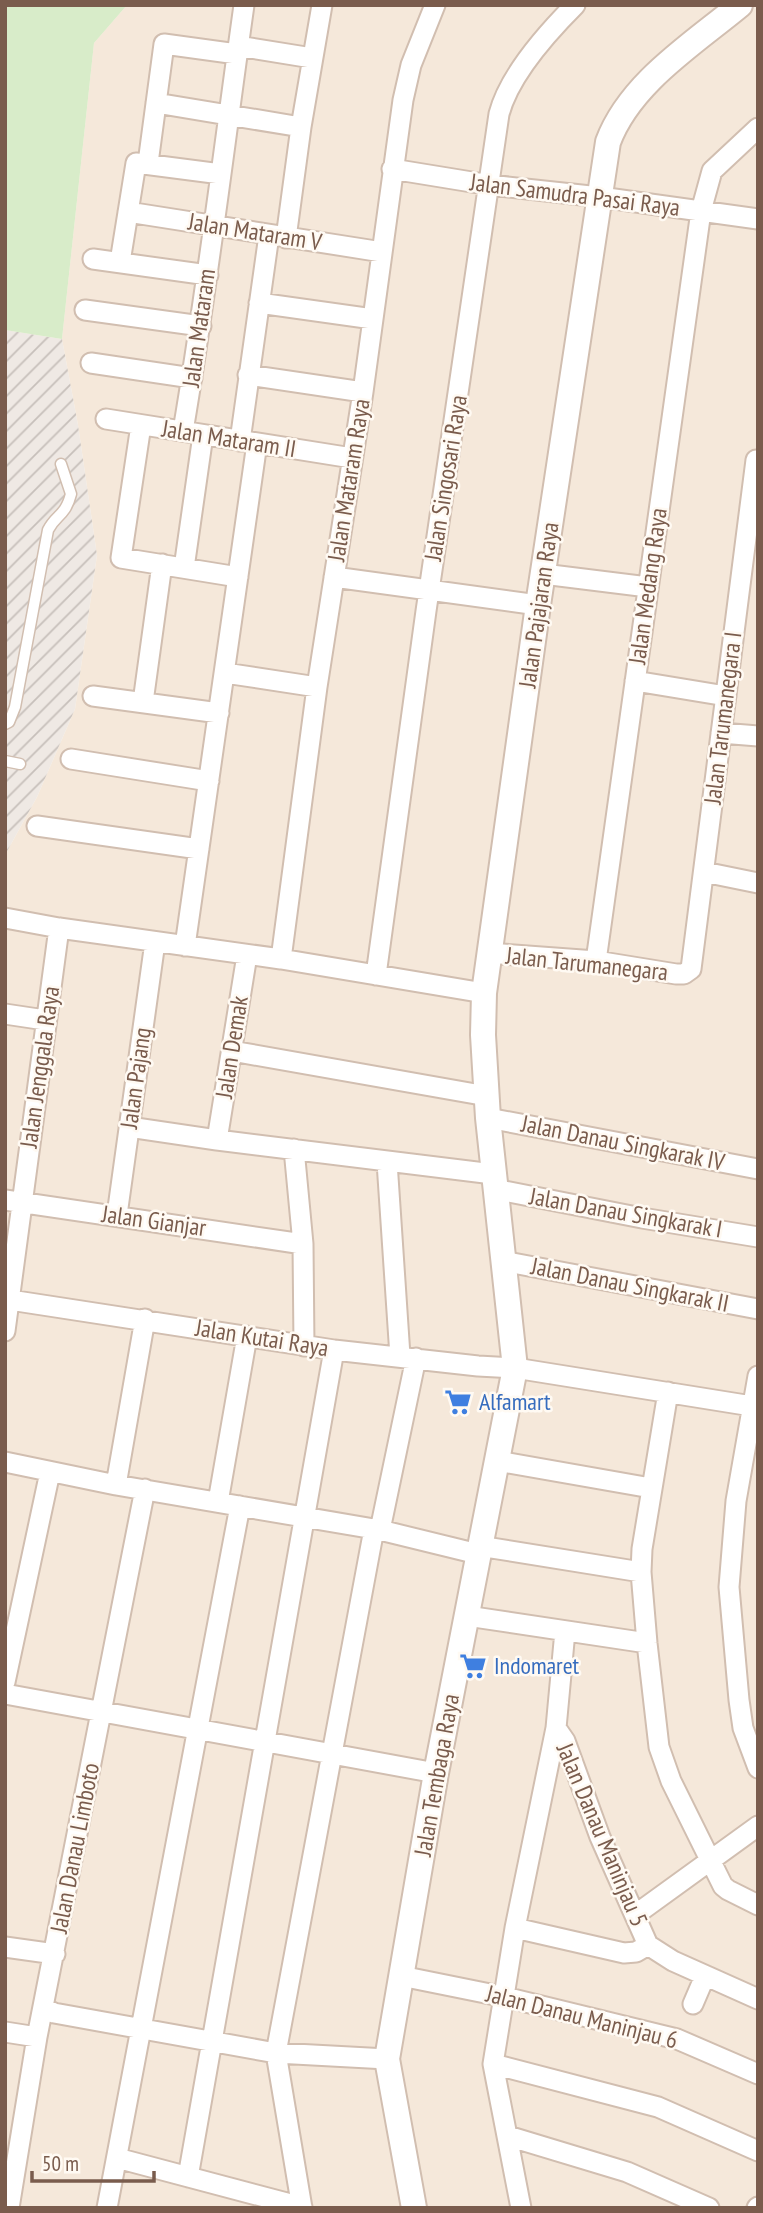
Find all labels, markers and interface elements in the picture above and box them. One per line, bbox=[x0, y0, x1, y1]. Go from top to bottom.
street label: Jalan Samudra Pasai Raya bbox=[467, 166, 682, 223]
street label: Jalan Mataram V bbox=[185, 206, 325, 257]
street label: Jalan Mataram bbox=[175, 267, 222, 390]
street label: Jalan Singosari Raya bbox=[417, 393, 474, 564]
street label: Jalan Mataram Raya bbox=[320, 397, 377, 564]
street label: Jalan Mataram II bbox=[159, 412, 298, 464]
street label: Jalan Medang Raya bbox=[621, 506, 674, 667]
street label: Jalan Pajajaran Raya bbox=[511, 520, 565, 691]
street label: Jalan Tarumanegara I bbox=[696, 630, 748, 807]
street label: Jalan Tarumanegara bbox=[504, 939, 669, 987]
street label: Jalan Jenggala Raya bbox=[13, 984, 66, 1151]
street label: Jalan Demak bbox=[208, 993, 255, 1101]
street label: Jalan Pajang bbox=[113, 1025, 158, 1131]
street label: Jalan Danau Singkarak IV bbox=[518, 1107, 728, 1178]
street label: Jalan Danau Singkarak I bbox=[526, 1180, 725, 1245]
street label: Jalan Gianjar bbox=[99, 1198, 208, 1243]
street label: Jalan Danau Singkarak II bbox=[528, 1250, 731, 1319]
street label: Jalan Kutai Raya bbox=[192, 1312, 331, 1363]
place label: Alfamart bbox=[479, 1386, 551, 1417]
supermarket icon: Alfamart bbox=[443, 1387, 473, 1417]
place label: Indomaret bbox=[494, 1650, 580, 1681]
supermarket icon: Indomaret bbox=[458, 1651, 488, 1681]
street label: Jalan Tembaga Raya bbox=[407, 1691, 466, 1859]
street label: Jalan Danau Maninjau 5 bbox=[549, 1737, 655, 1931]
street label: Jalan Danau Limboto bbox=[43, 1760, 106, 1936]
street label: Jalan Danau Maninjau 6 bbox=[482, 1977, 681, 2055]
scale bar bbox=[32, 2140, 154, 2184]
text: 50 m bbox=[42, 2150, 79, 2177]

